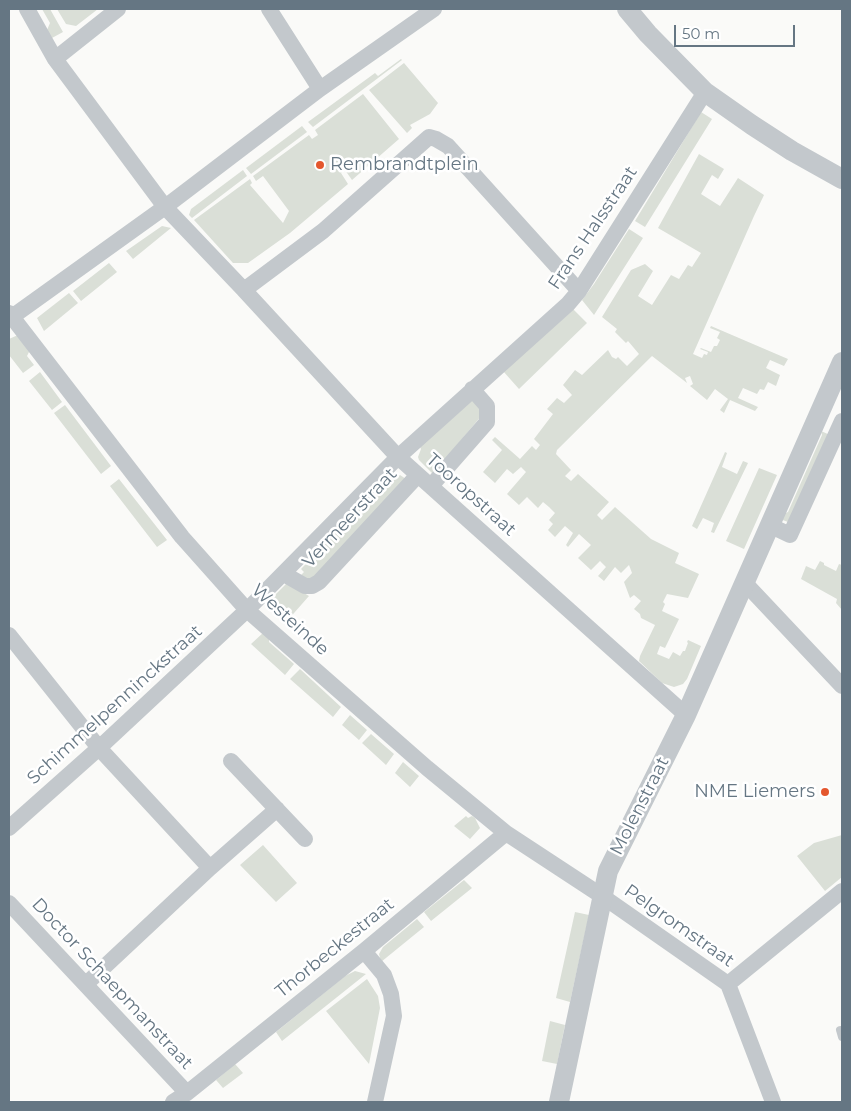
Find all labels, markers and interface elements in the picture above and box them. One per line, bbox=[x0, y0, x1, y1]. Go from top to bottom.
scale bar bbox=[676, 15, 797, 47]
text: 50 m bbox=[682, 24, 720, 43]
place label: Rembrandtplein bbox=[330, 154, 479, 176]
marker: Rembrandtplein bbox=[314, 159, 326, 171]
street label: Frans Halsstraat bbox=[544, 162, 642, 294]
street label: Tooropstraat bbox=[422, 449, 520, 541]
street label: Vermeerstraat bbox=[298, 464, 402, 572]
street label: Westeinde bbox=[247, 580, 333, 660]
street label: Schimmelpenninckstraat bbox=[23, 621, 207, 789]
street label: Molenstraat bbox=[606, 753, 674, 859]
place label: NME Liemers bbox=[694, 781, 815, 803]
marker: NME Liemers bbox=[819, 786, 831, 798]
street label: Pelgromstraat bbox=[620, 880, 738, 972]
street label: Doctor Schaepmanstraat bbox=[27, 894, 197, 1074]
street label: Thorbeckestraat bbox=[271, 894, 399, 1002]

